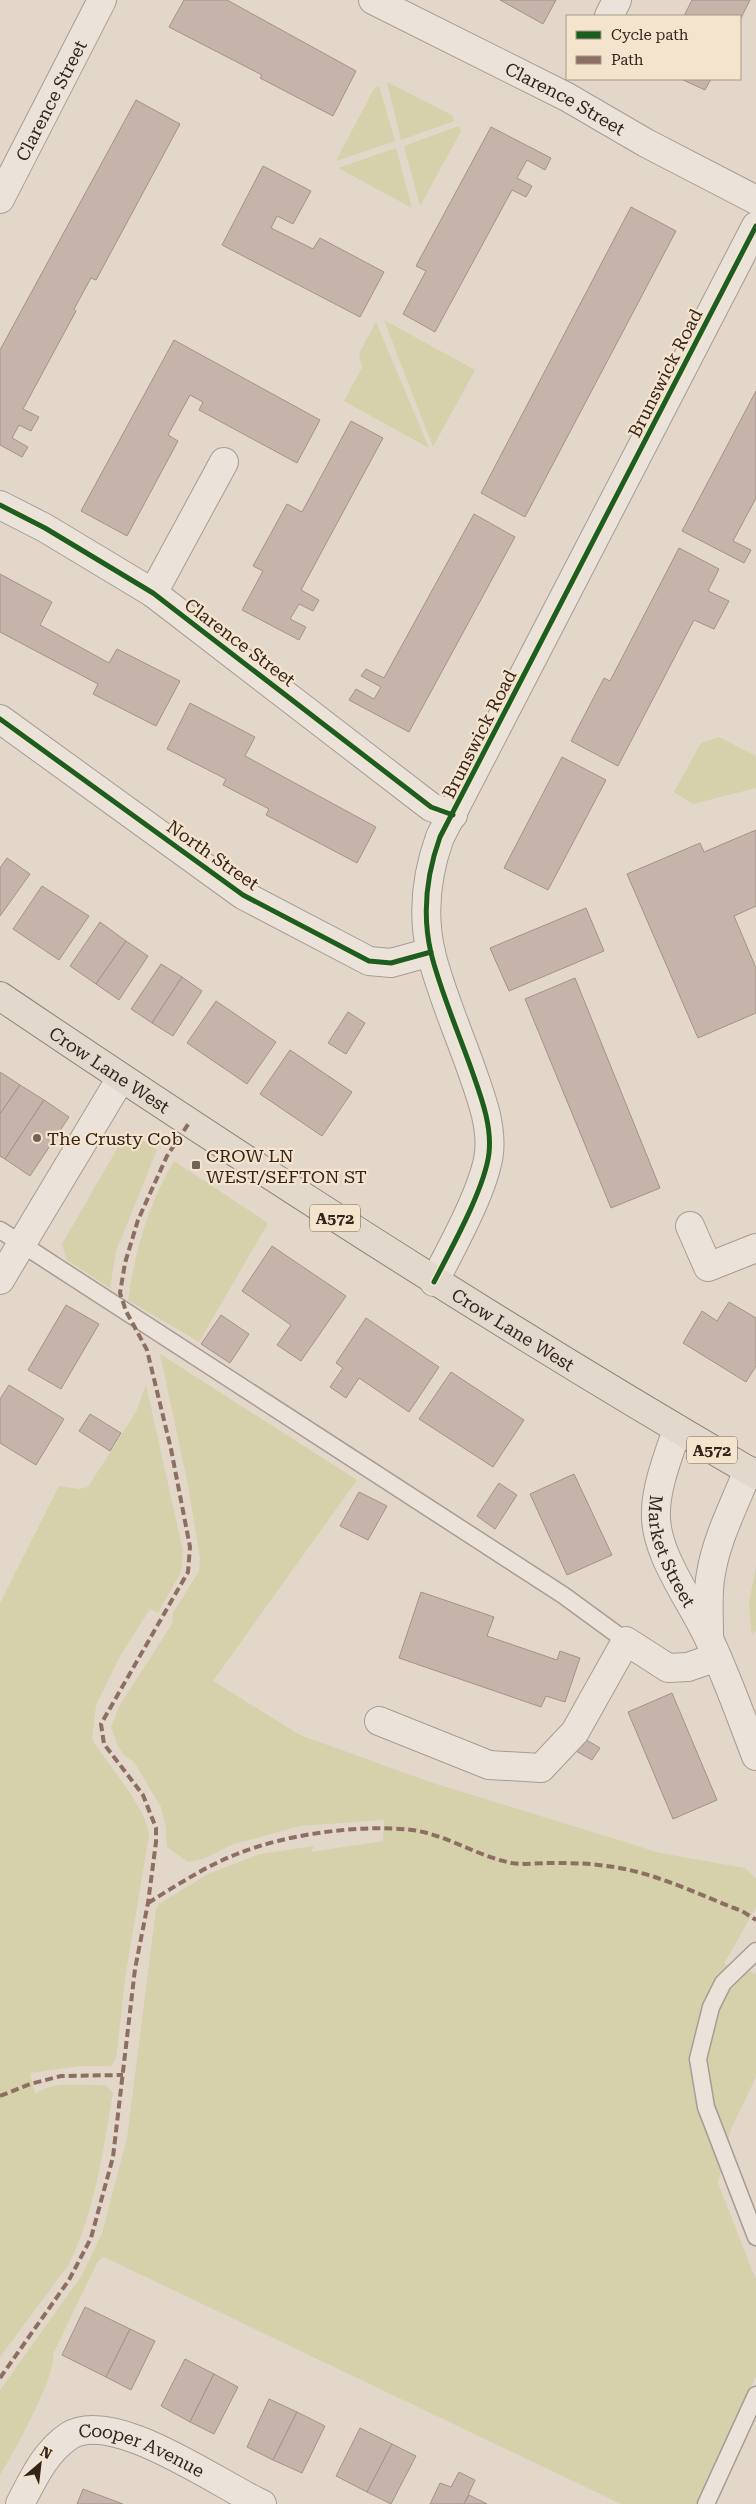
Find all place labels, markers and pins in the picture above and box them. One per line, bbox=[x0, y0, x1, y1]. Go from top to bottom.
place label: The Crusty Cob bbox=[47, 1128, 183, 1149]
marker: The Crusty Cob bbox=[31, 1132, 43, 1144]
place label: CROW LN WEST/SEFTON ST bbox=[206, 1145, 367, 1187]
marker: CROW LN WEST/SEFTON ST bbox=[190, 1159, 202, 1171]

